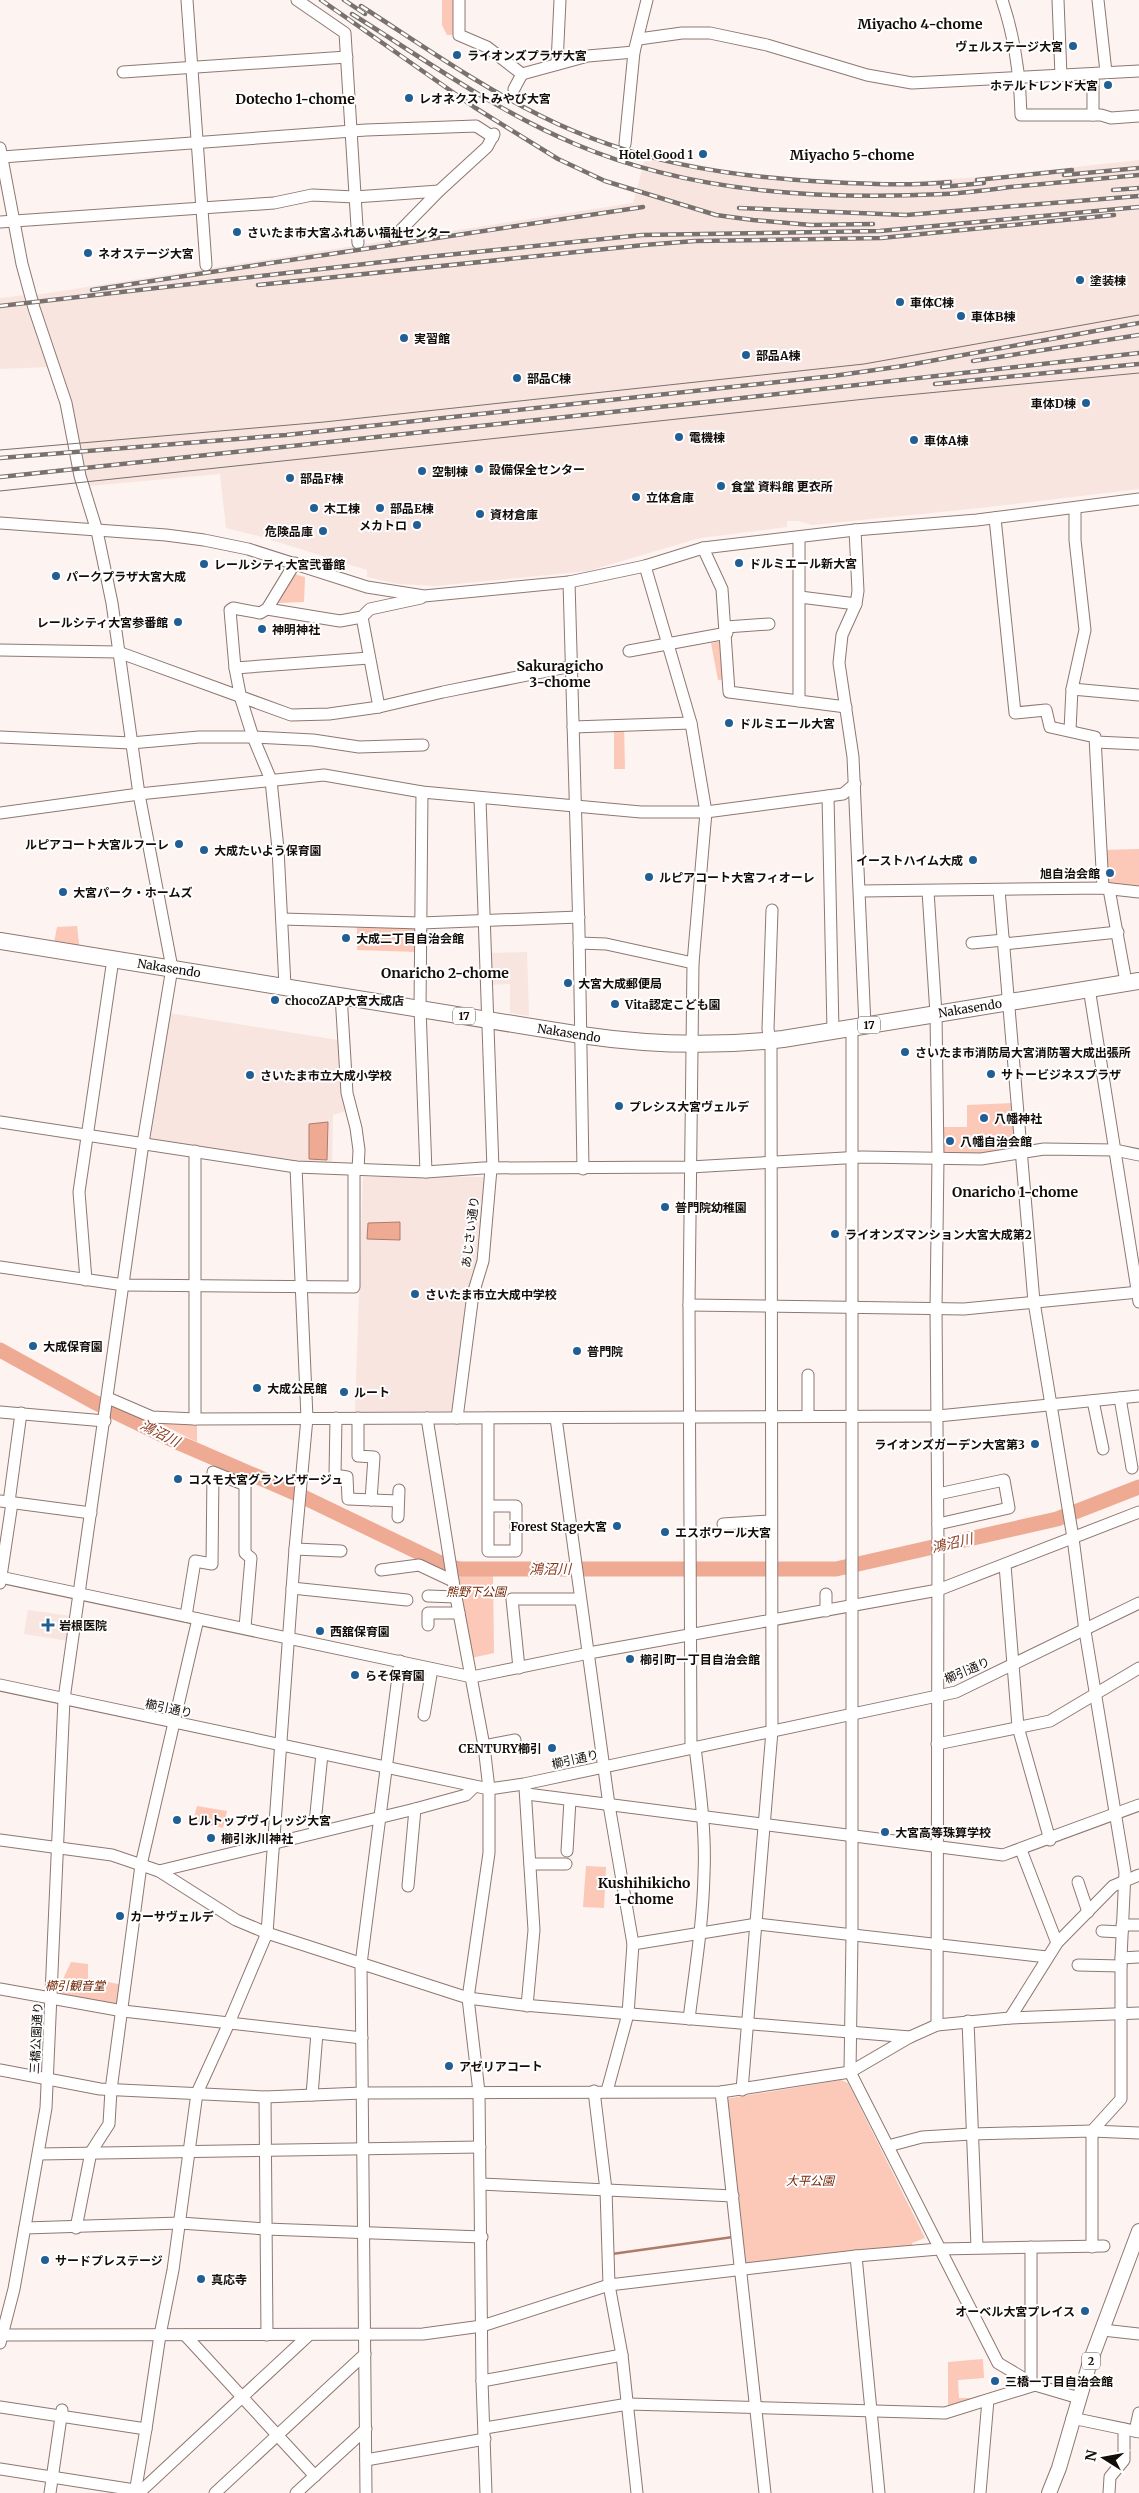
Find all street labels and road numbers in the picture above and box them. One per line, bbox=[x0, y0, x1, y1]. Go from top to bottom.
street label: Nakasendo bbox=[136, 956, 202, 980]
street label: Nakasendo bbox=[937, 996, 1003, 1020]
road number: 17 bbox=[453, 1008, 475, 1024]
road number: 17 bbox=[858, 1016, 880, 1034]
street label: Nakasendo bbox=[536, 1021, 602, 1045]
street label: あじさい通り bbox=[458, 1195, 482, 1269]
street label: 櫛引通り bbox=[942, 1654, 992, 1686]
street label: 櫛引通り bbox=[144, 1696, 194, 1720]
street label: 櫛引通り bbox=[550, 1746, 600, 1772]
street label: 三橋公園通り bbox=[27, 2002, 45, 2074]
road number: 2 bbox=[1082, 2352, 1100, 2370]

